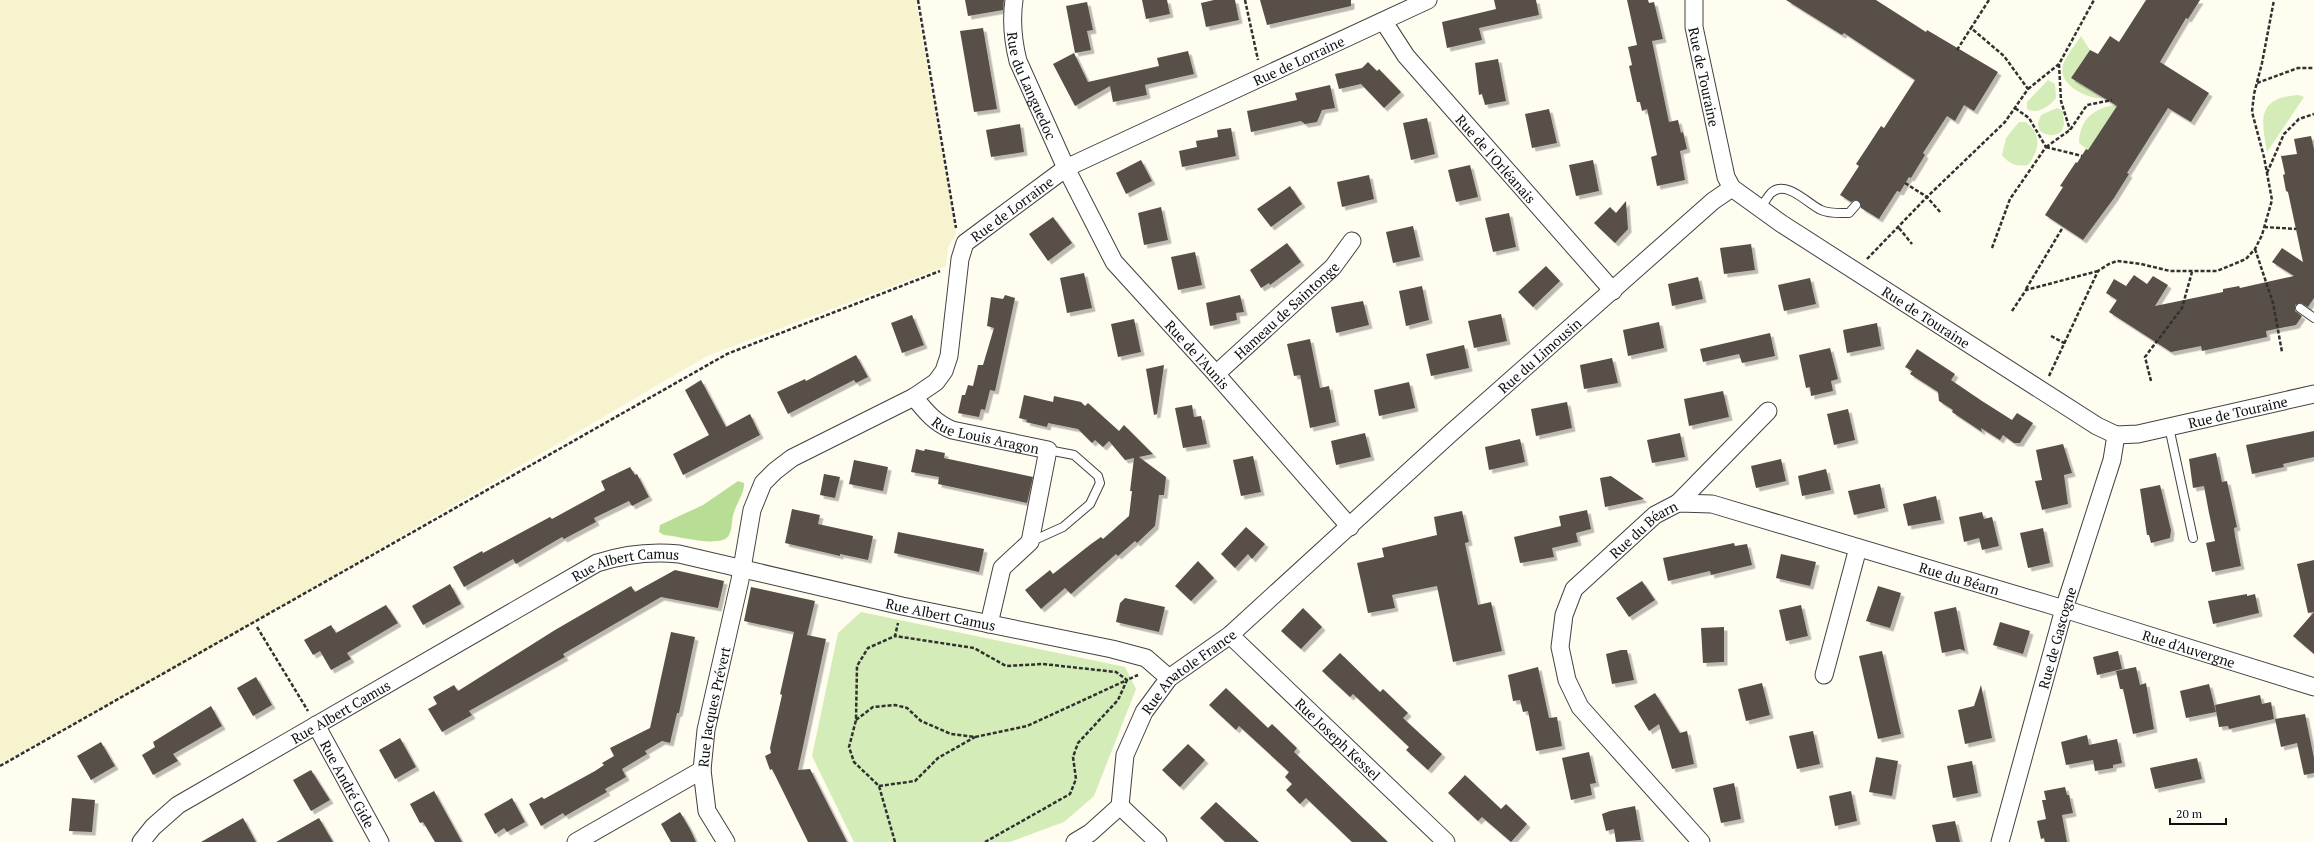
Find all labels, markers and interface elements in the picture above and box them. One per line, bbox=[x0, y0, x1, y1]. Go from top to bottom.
street label: Rue de Touraine bbox=[1685, 25, 1725, 128]
street label: Rue du Languedoc bbox=[1004, 31, 1061, 142]
street label: Rue de Lorraine bbox=[1250, 31, 1347, 90]
street label: Rue de l'Orléanais bbox=[1452, 110, 1541, 207]
street label: Rue de Lorraine bbox=[966, 171, 1057, 245]
street label: Hameau de Saintonge bbox=[1230, 258, 1343, 363]
street label: Rue de Touraine bbox=[1879, 281, 1974, 352]
street label: Rue du Limousin bbox=[1493, 313, 1585, 397]
street label: Rue de l'Aunis bbox=[1161, 315, 1234, 393]
street label: Rue de Touraine bbox=[2186, 391, 2289, 432]
street label: Rue Louis Aragon bbox=[928, 412, 1042, 458]
street label: Rue du Béarn bbox=[1605, 495, 1681, 562]
street label: Rue Albert Camus bbox=[568, 543, 680, 585]
street label: Rue du Béarn bbox=[1917, 557, 2003, 599]
street label: Rue de Gascogne bbox=[2033, 584, 2080, 691]
street label: Rue Albert Camus bbox=[884, 593, 997, 634]
street label: Rue Anatole France bbox=[1136, 625, 1240, 718]
street label: Rue d'Auvergne bbox=[2140, 625, 2238, 671]
street label: Rue Jacques Prévert bbox=[693, 644, 734, 768]
street label: Rue Albert Camus bbox=[287, 675, 394, 747]
street label: Rue Joseph Kessel bbox=[1291, 693, 1385, 784]
street label: Rue André Gide bbox=[316, 737, 380, 831]
scale bar bbox=[2170, 800, 2226, 826]
text: 20 m bbox=[2176, 806, 2203, 821]

